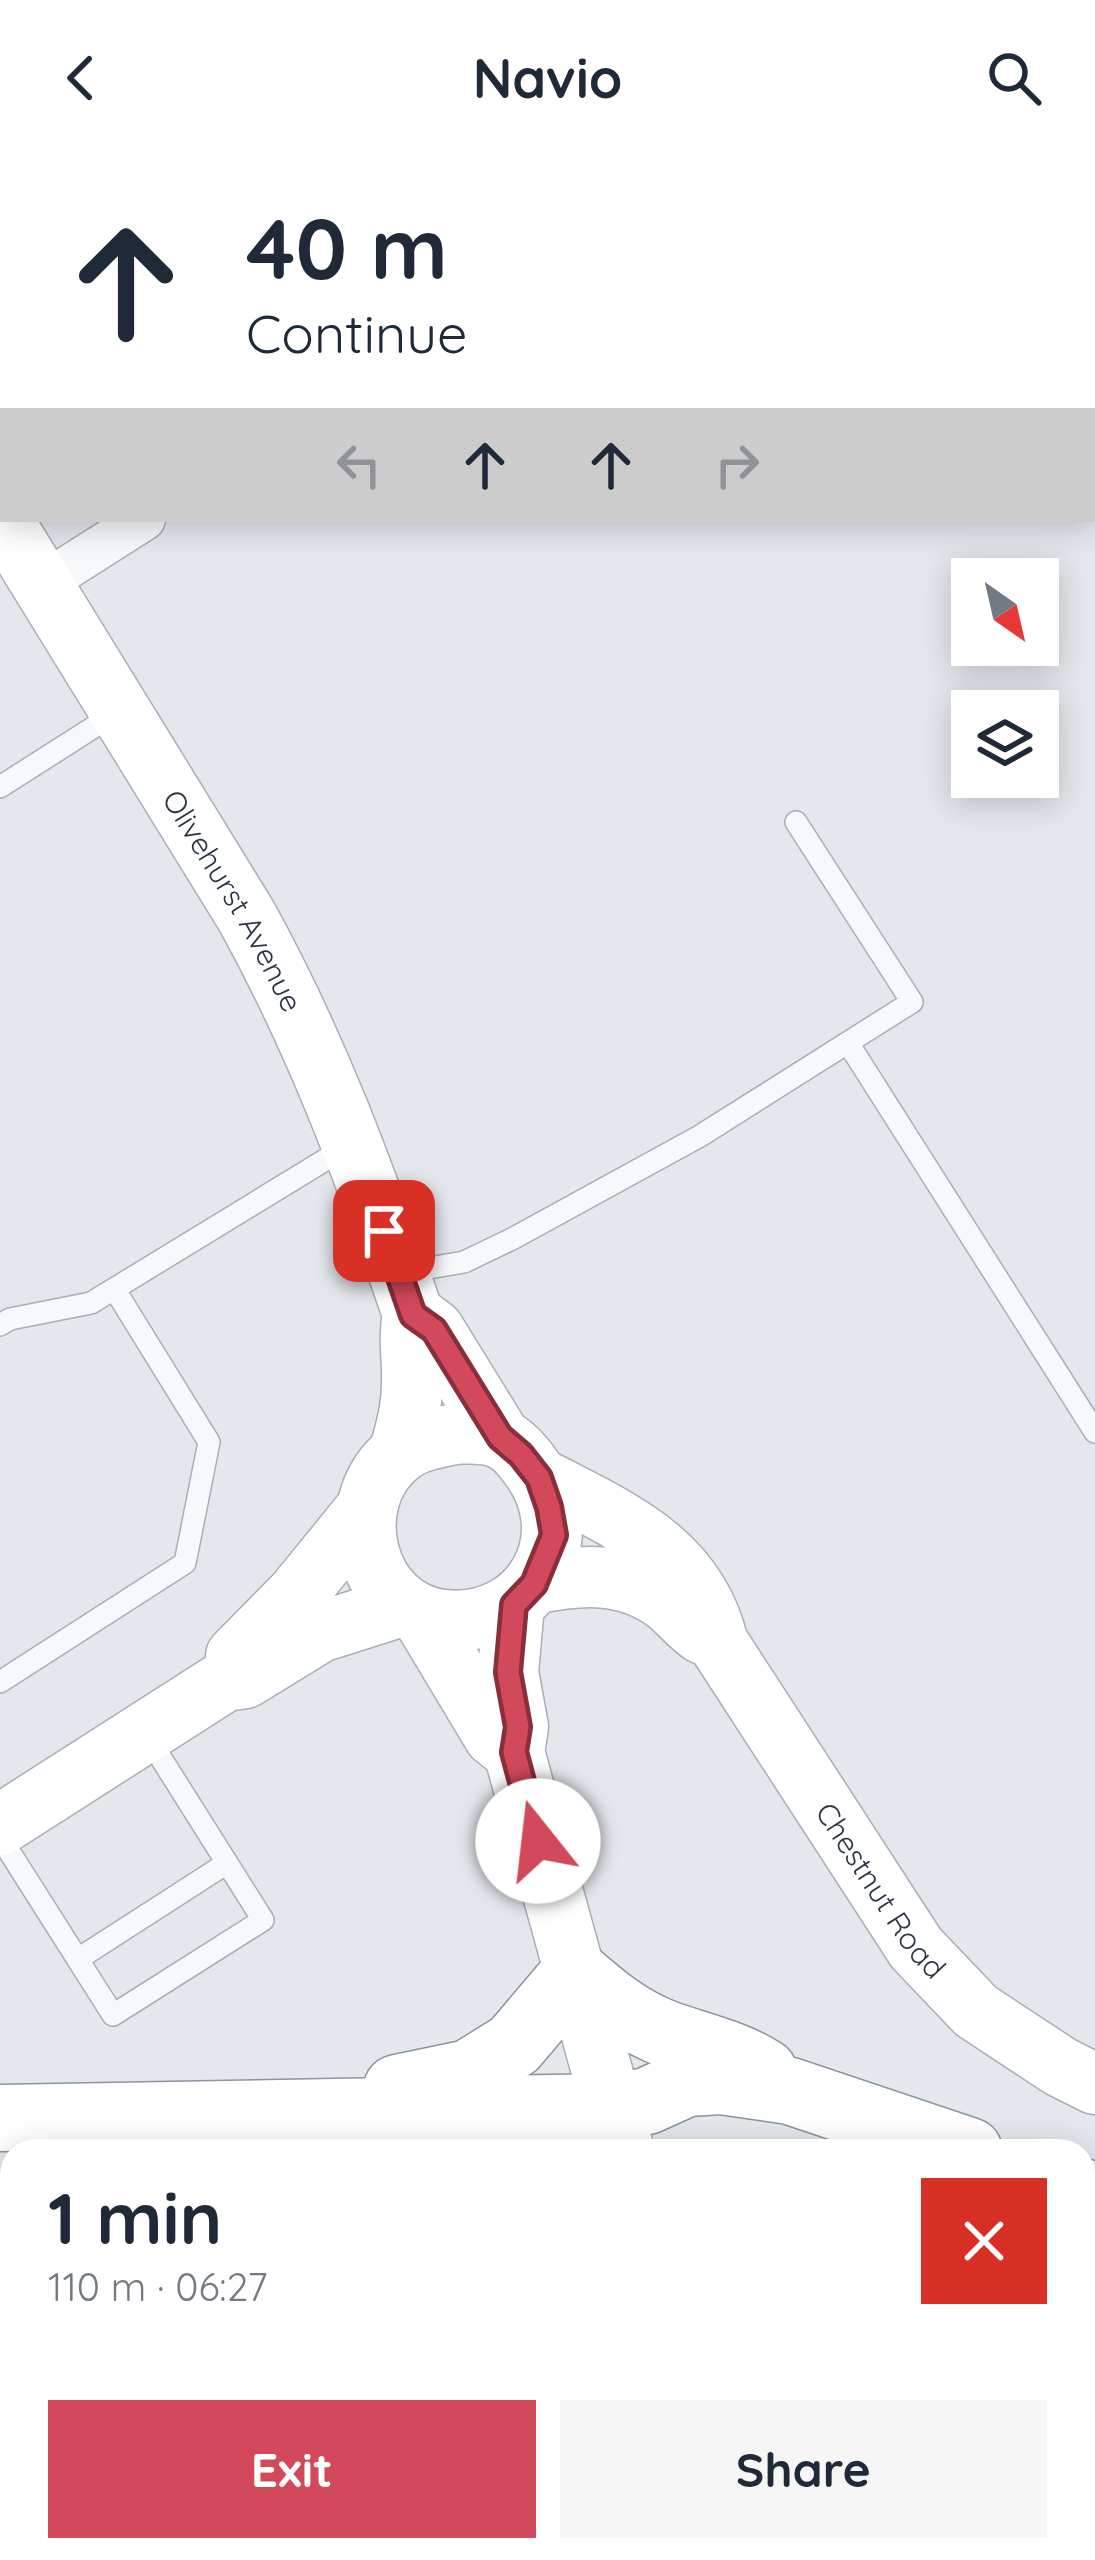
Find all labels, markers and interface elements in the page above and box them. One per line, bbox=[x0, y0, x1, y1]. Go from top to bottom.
text: Navio bbox=[473, 44, 622, 112]
icon: back bbox=[48, 45, 114, 111]
icon: search bbox=[981, 45, 1047, 111]
text: 40 m bbox=[246, 195, 448, 300]
icon: ahead bbox=[48, 204, 204, 360]
text: Continue bbox=[246, 299, 467, 367]
icon: left bbox=[326, 432, 392, 498]
icon: ahead bbox=[452, 432, 518, 498]
icon: ahead bbox=[578, 432, 644, 498]
icon: right bbox=[704, 432, 770, 498]
north arrow bbox=[951, 558, 1059, 666]
map controls bbox=[951, 558, 1059, 798]
button: layers bbox=[951, 690, 1059, 798]
street label: Olivehurst Avenue bbox=[154, 783, 311, 1018]
pin bbox=[333, 1180, 435, 1282]
icon: arrive bbox=[351, 1198, 417, 1264]
position arrow bbox=[475, 1778, 601, 1904]
street label: Chestnut Road bbox=[807, 1795, 954, 1987]
text: 1 min bbox=[48, 2172, 222, 2262]
button: close bbox=[921, 2178, 1047, 2304]
text: 110 m · 06:27 bbox=[48, 2262, 268, 2311]
button: Exit bbox=[48, 2400, 536, 2538]
button: Share bbox=[560, 2400, 1047, 2538]

